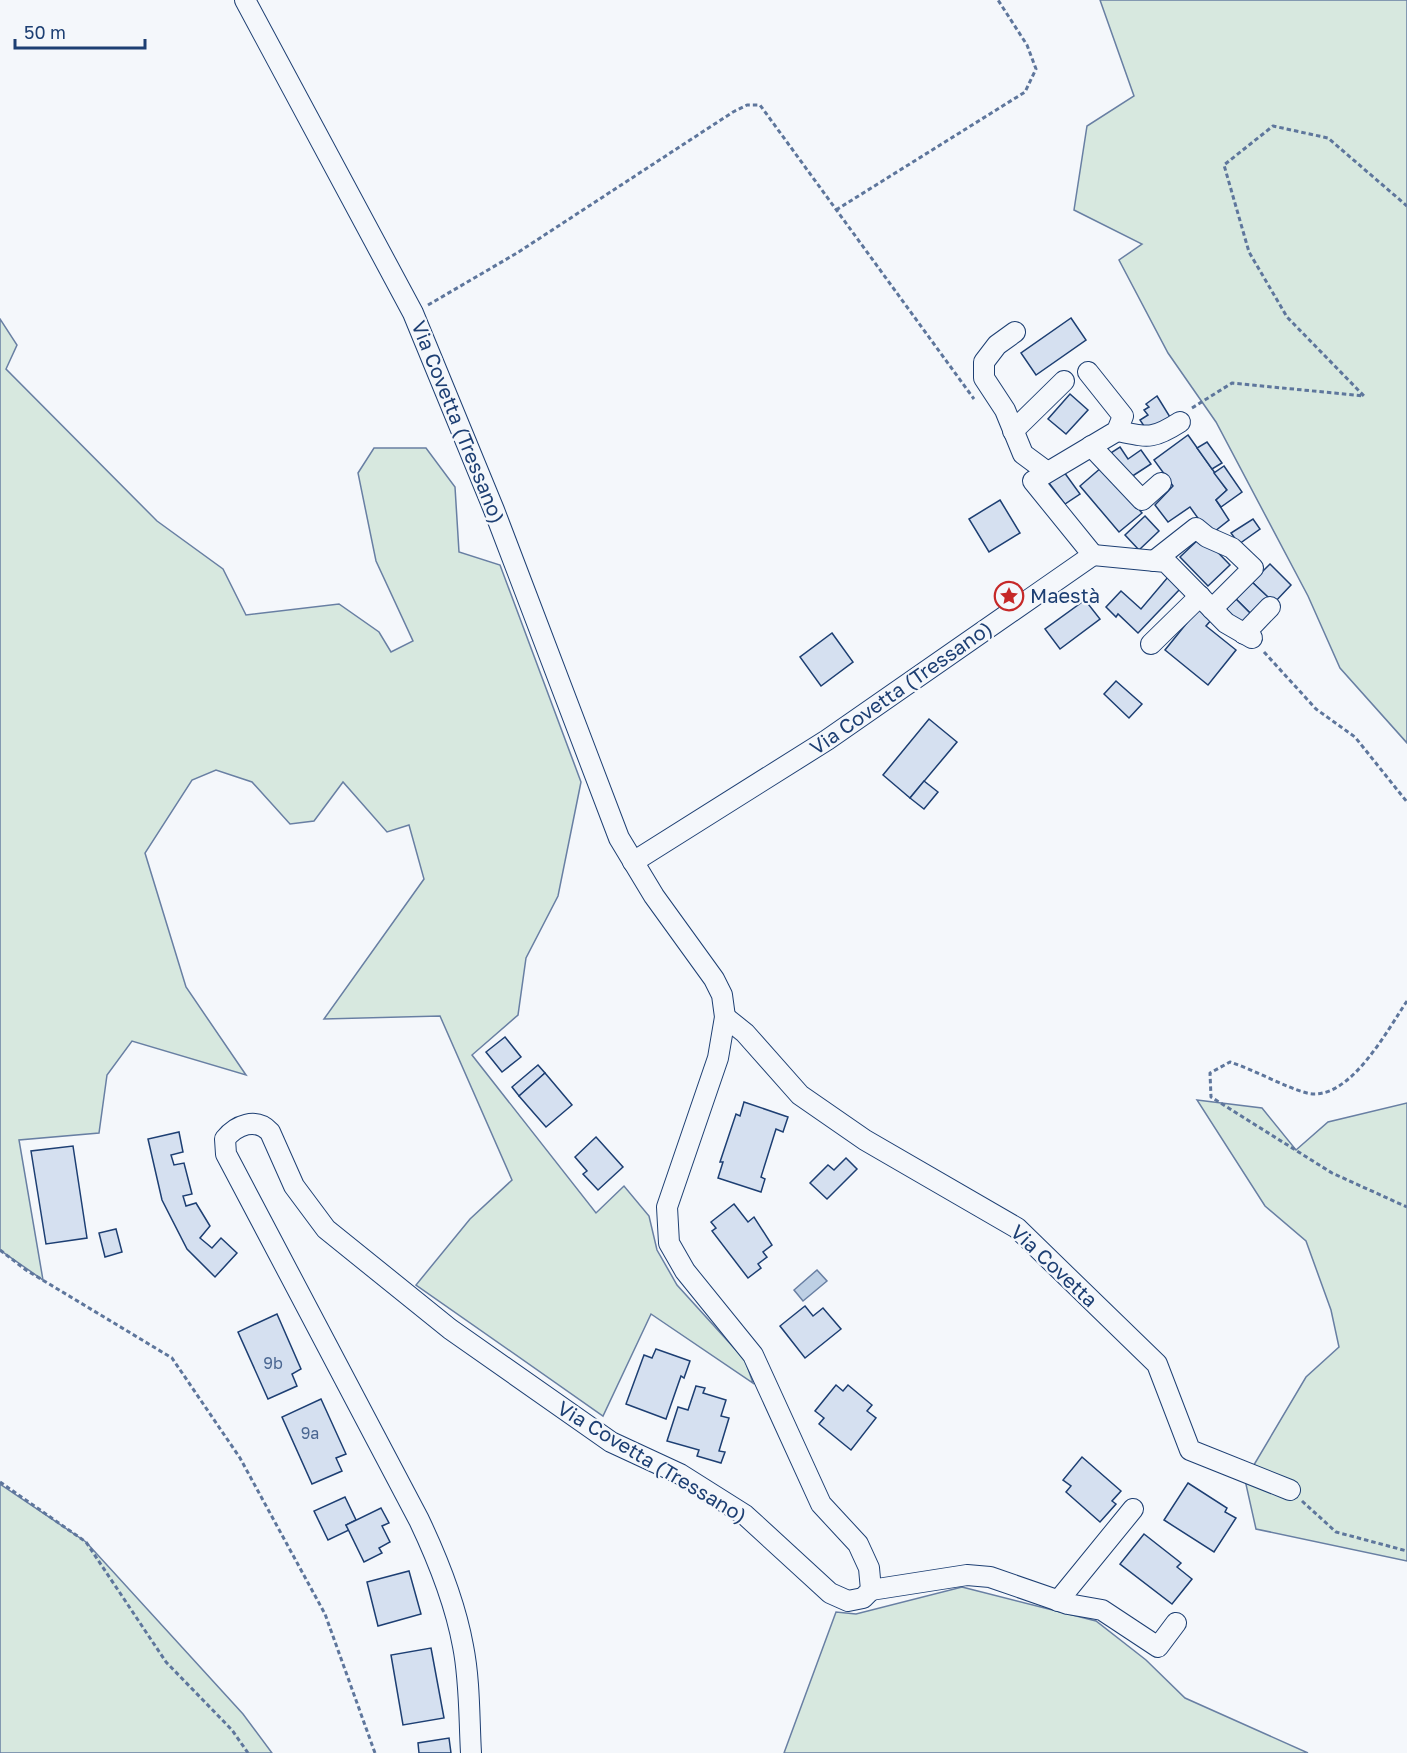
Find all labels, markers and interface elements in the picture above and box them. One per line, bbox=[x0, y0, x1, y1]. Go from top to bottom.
scale bar bbox=[15, 12, 146, 50]
text: 50 m bbox=[24, 21, 66, 43]
street label: Via Covetta (Tressano) bbox=[407, 317, 511, 527]
place icon: Maestà bbox=[993, 580, 1025, 612]
place label: Maestà bbox=[1030, 583, 1100, 607]
street label: Via Covetta (Tressano) bbox=[805, 615, 996, 759]
street label: Via Covetta bbox=[1006, 1219, 1103, 1311]
house number: 9b bbox=[263, 1353, 283, 1373]
street label: Via Covetta (Tressano) bbox=[554, 1395, 752, 1527]
house number: 9a bbox=[301, 1423, 319, 1443]

